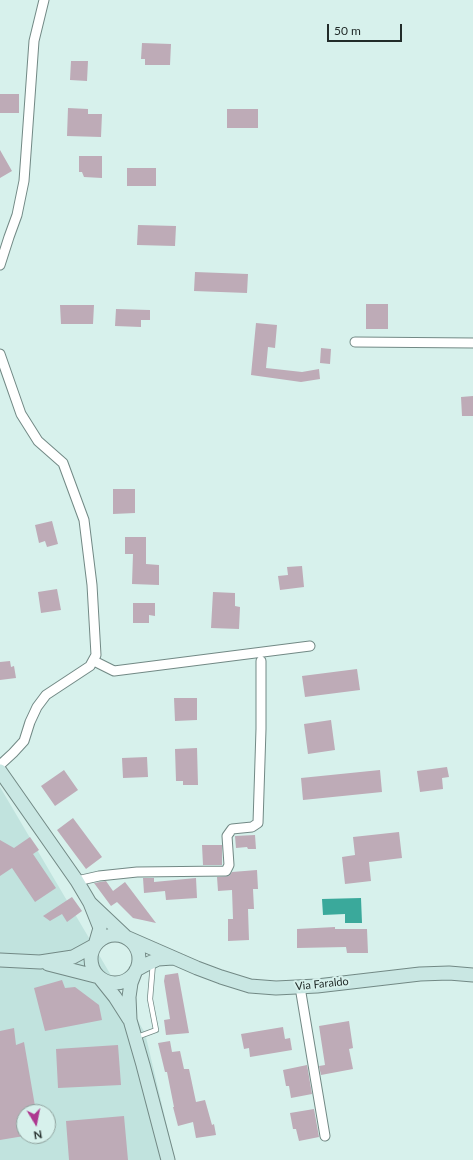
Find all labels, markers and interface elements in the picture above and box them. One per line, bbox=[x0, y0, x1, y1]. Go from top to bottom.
scale bar bbox=[329, 16, 404, 42]
text: 50 m bbox=[334, 23, 361, 38]
street label: Via Faraldo bbox=[295, 975, 349, 993]
north arrow bbox=[16, 1104, 56, 1144]
text: N bbox=[33, 1128, 43, 1142]

